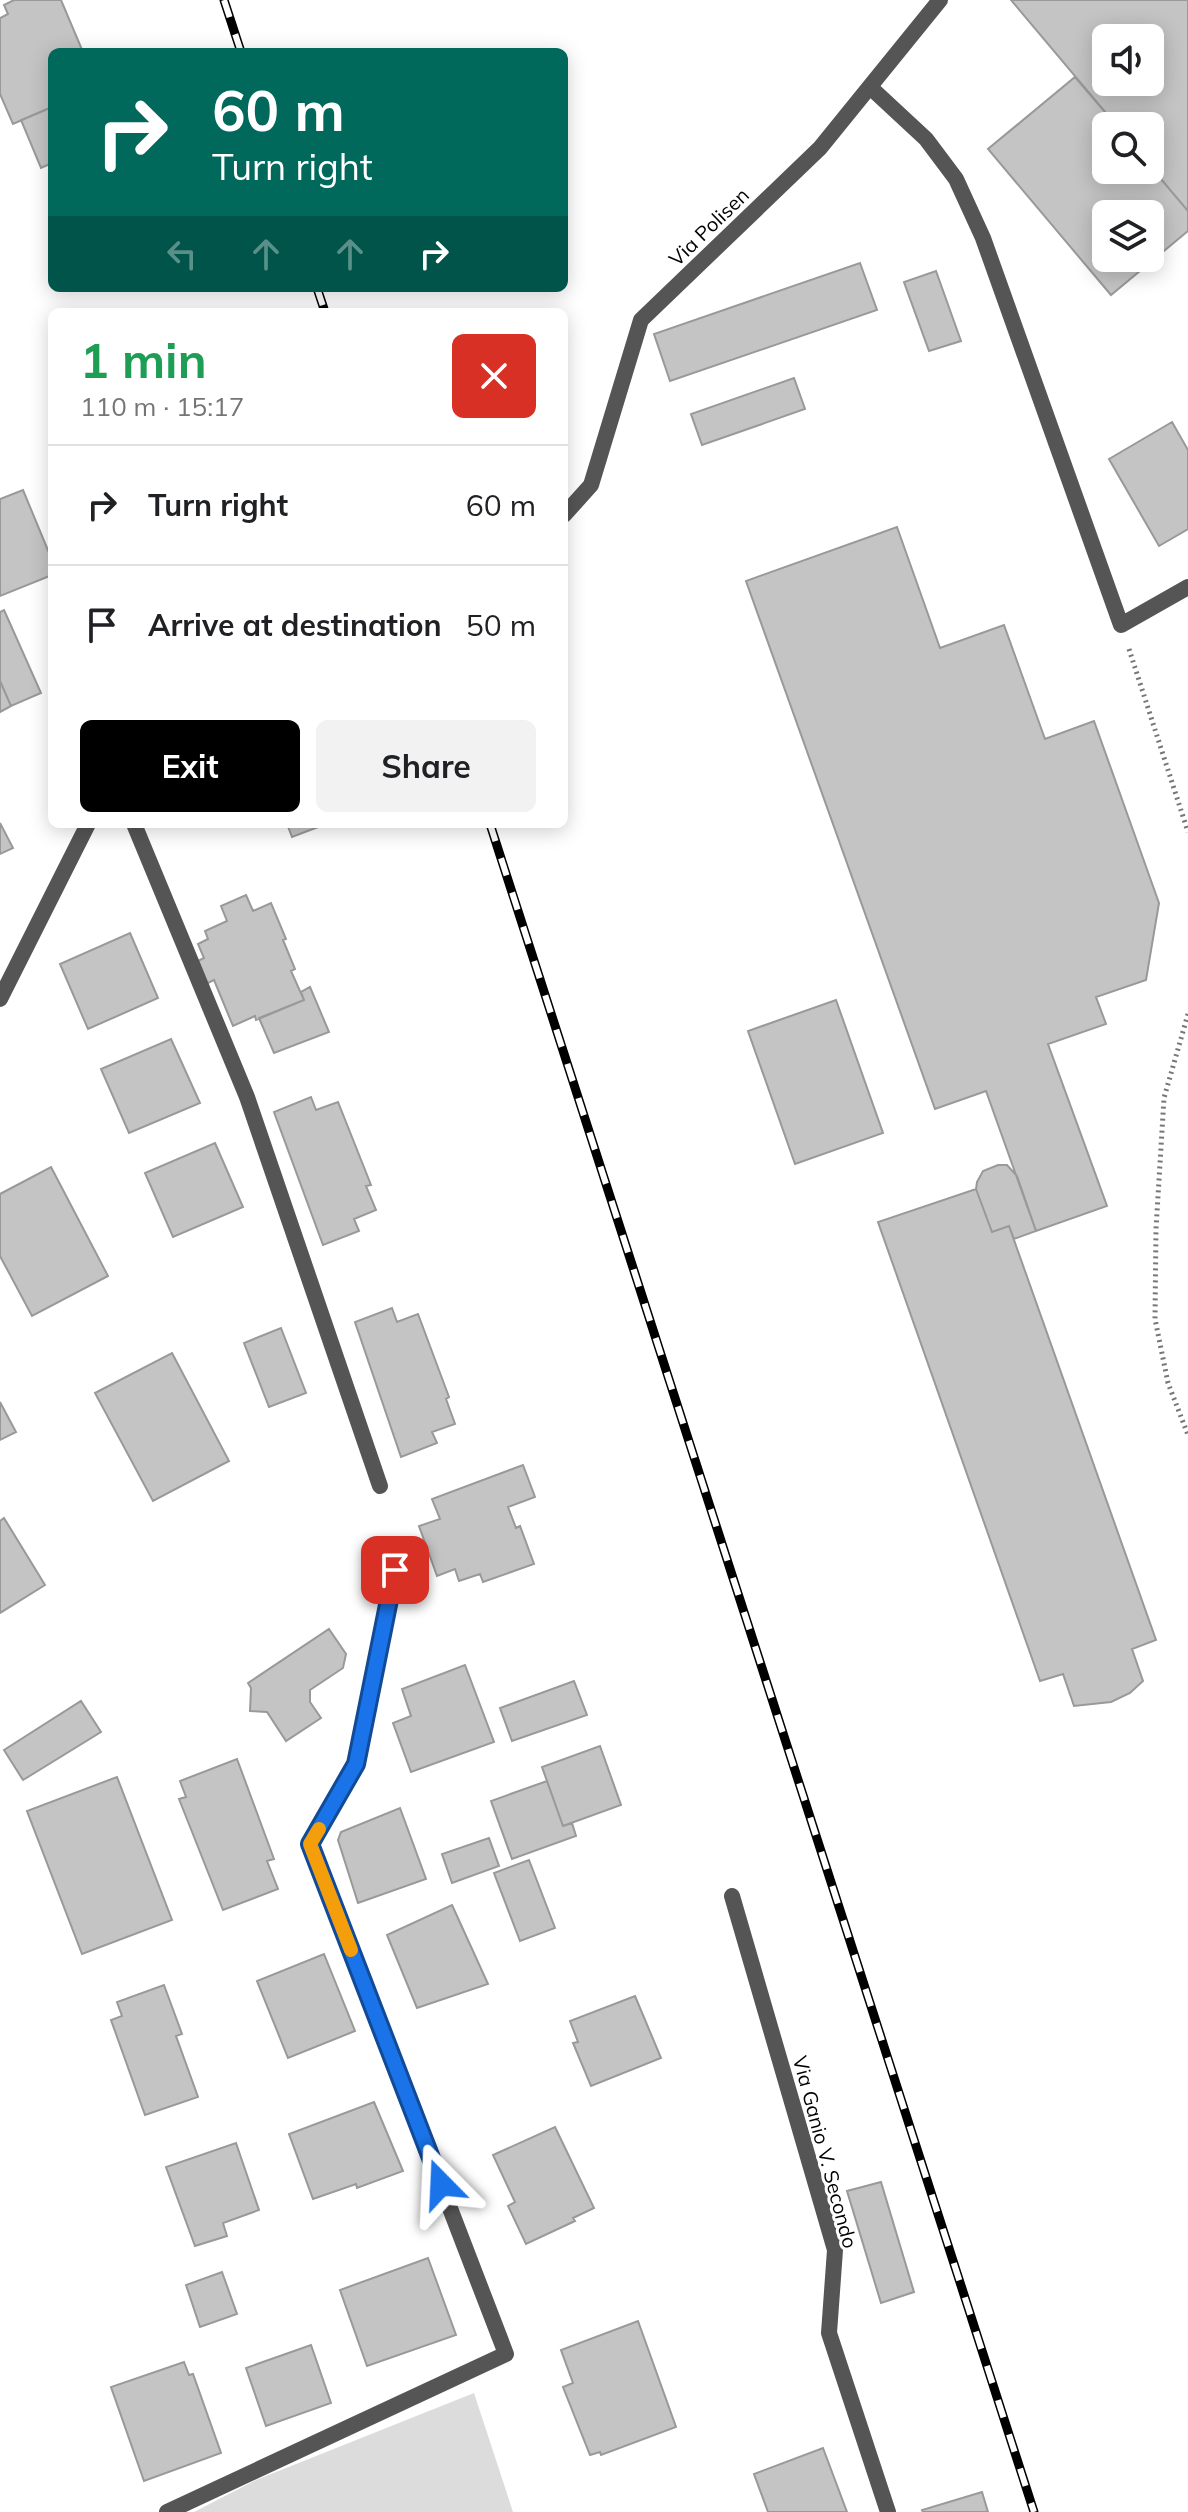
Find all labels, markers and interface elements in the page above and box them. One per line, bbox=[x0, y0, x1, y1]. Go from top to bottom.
map controls bbox=[1092, 24, 1164, 272]
button: sound bbox=[1092, 24, 1164, 96]
text: 60 m bbox=[212, 75, 345, 145]
icon: right bbox=[80, 80, 184, 184]
button: search bbox=[1092, 112, 1164, 184]
text: Turn right bbox=[212, 144, 373, 189]
street label: Via Polisen bbox=[663, 182, 754, 271]
button: layers bbox=[1092, 200, 1164, 272]
icon: left bbox=[160, 232, 204, 276]
icon: ahead bbox=[244, 232, 288, 276]
icon: ahead bbox=[328, 232, 372, 276]
icon: right bbox=[412, 232, 456, 276]
text: 1 min bbox=[80, 330, 207, 390]
button: close bbox=[452, 334, 536, 418]
text: 110 m · 15:17 bbox=[80, 390, 244, 423]
icon: right bbox=[80, 483, 124, 527]
text: Turn right bbox=[148, 486, 288, 524]
text: 60 m bbox=[466, 486, 536, 524]
icon: arrive bbox=[80, 603, 124, 647]
text: Arrive at destination bbox=[148, 606, 442, 644]
text: 50 m bbox=[466, 606, 536, 644]
button: Exit bbox=[80, 720, 300, 812]
button: Share bbox=[316, 720, 536, 812]
pin bbox=[361, 1536, 429, 1604]
icon: arrive bbox=[373, 1548, 417, 1592]
street label: Via Ganio V. Secondo bbox=[788, 2053, 863, 2251]
position arrow bbox=[399, 2142, 483, 2226]

